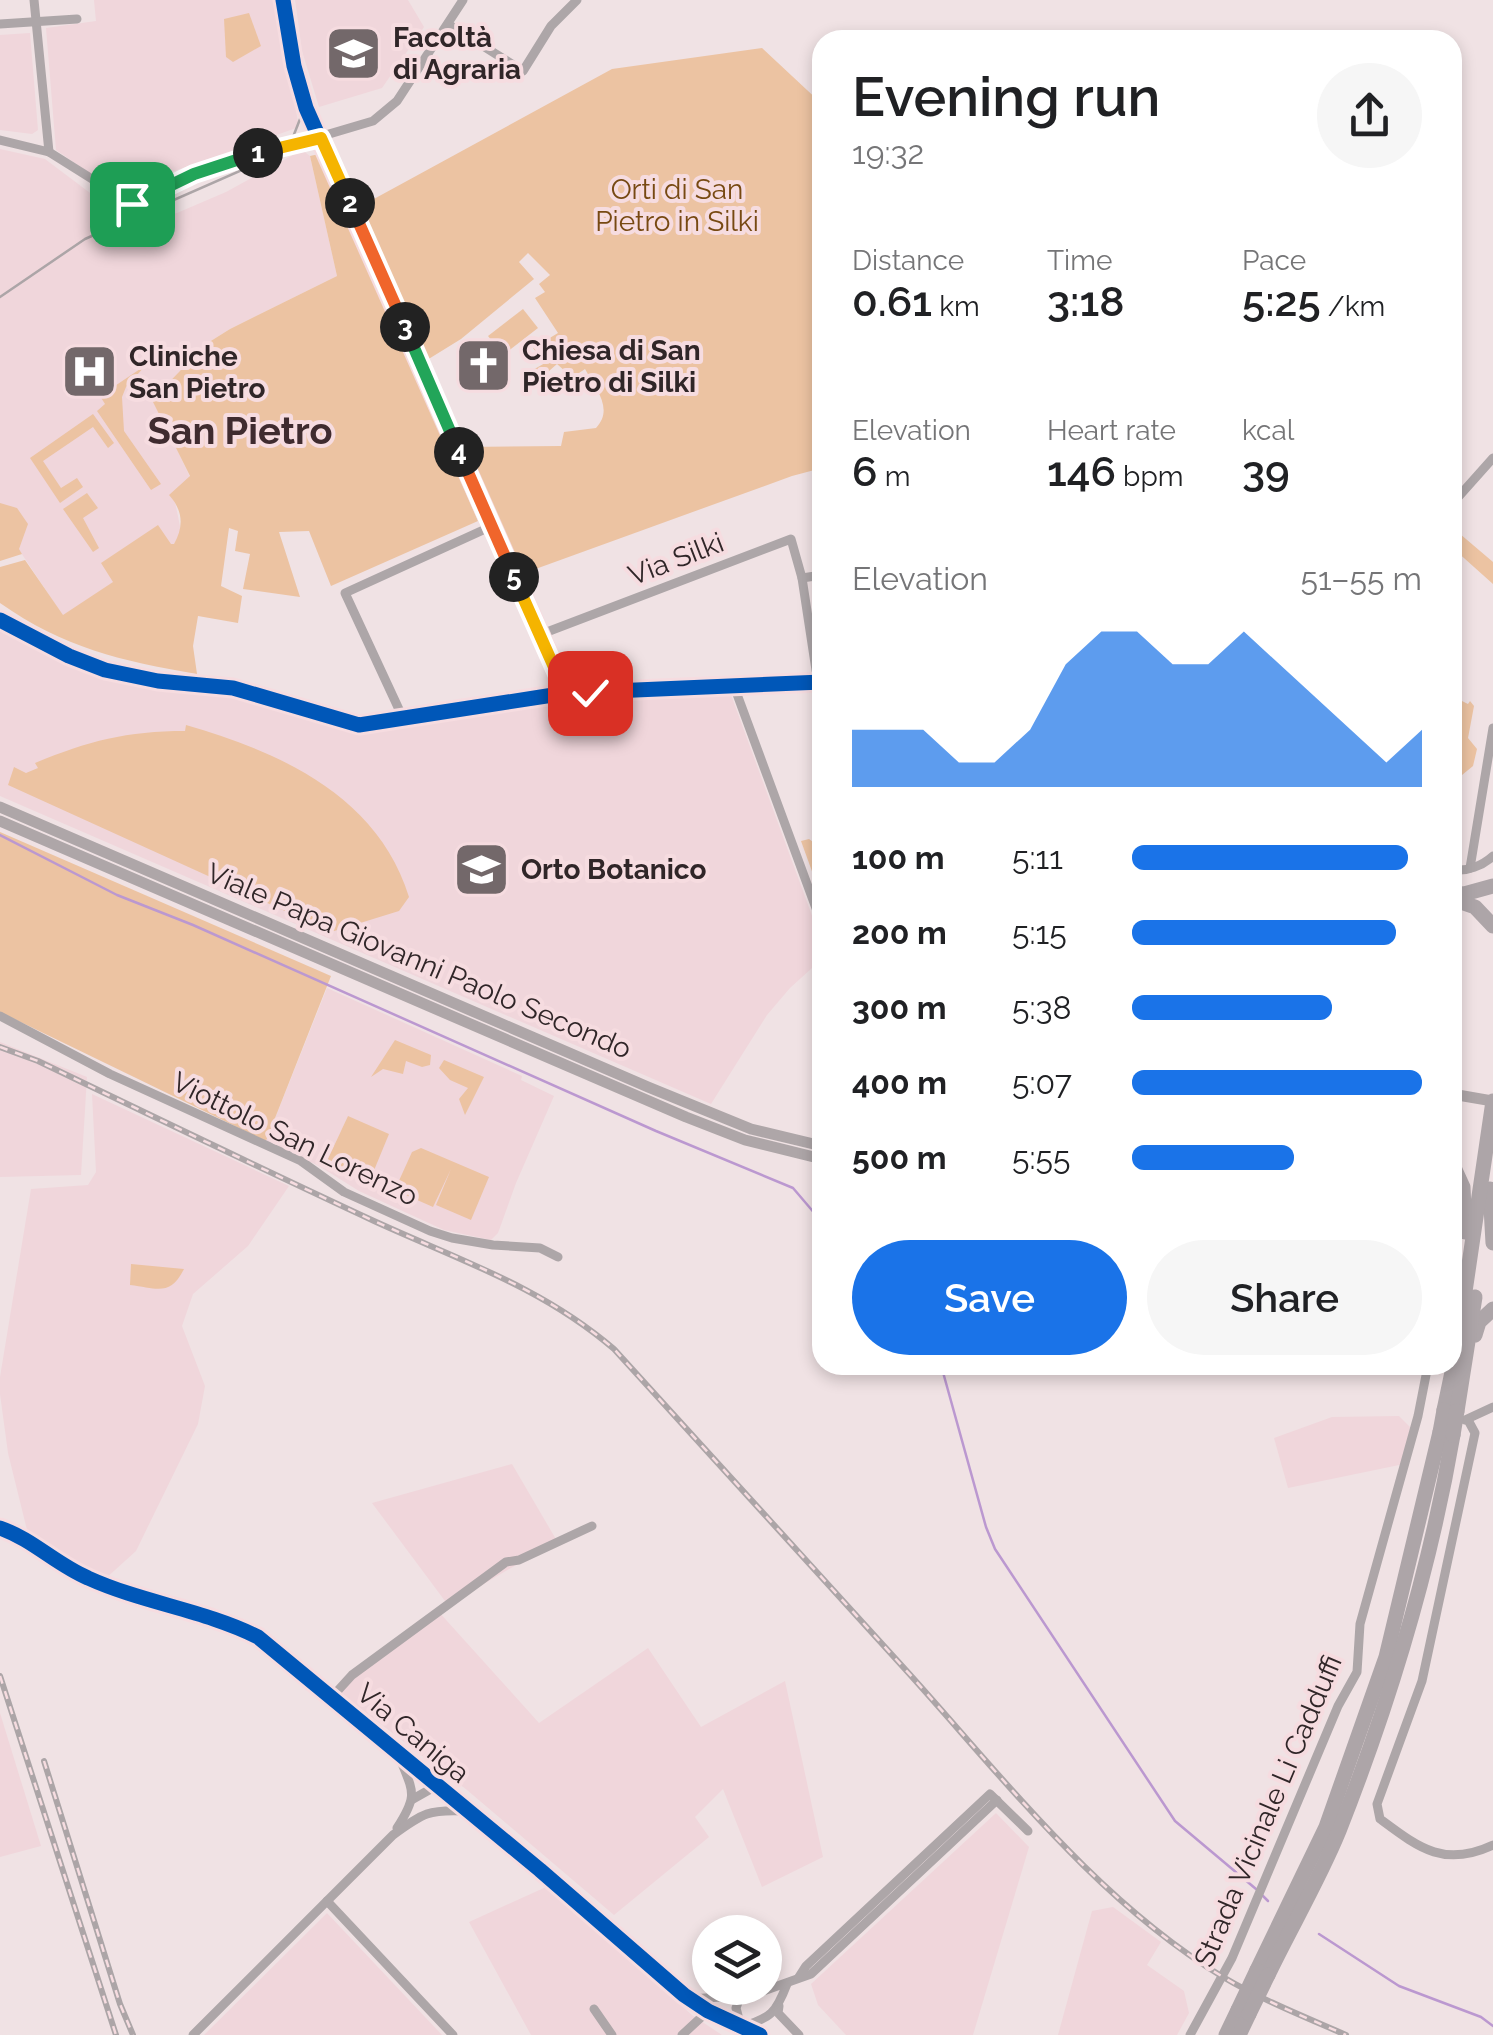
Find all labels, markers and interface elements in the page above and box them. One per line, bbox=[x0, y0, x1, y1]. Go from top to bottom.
place label: Facoltà di Agraria bbox=[393, 21, 521, 86]
school or university icon: Facoltà di Agraria bbox=[324, 23, 384, 83]
button: share bbox=[1317, 63, 1422, 168]
text: Evening run bbox=[852, 64, 1160, 129]
pin: 1 bbox=[233, 128, 283, 178]
text: 19:32 bbox=[852, 134, 924, 171]
text: 1 bbox=[251, 136, 265, 169]
pin bbox=[90, 162, 175, 247]
park label: Orti di San Pietro in Silki bbox=[595, 173, 759, 238]
icon: arrive bbox=[105, 177, 160, 232]
pin: 2 bbox=[325, 178, 375, 228]
text: 2 bbox=[342, 186, 358, 219]
text: Distance bbox=[852, 244, 964, 277]
text: Time bbox=[1047, 244, 1112, 277]
text: Pace bbox=[1242, 244, 1306, 277]
text: 0.61 bbox=[852, 277, 932, 326]
text: 3:18 bbox=[1047, 277, 1124, 326]
text: 5:25 bbox=[1242, 277, 1321, 326]
text: km bbox=[932, 290, 980, 323]
text: /km bbox=[1321, 290, 1385, 323]
pin: 3 bbox=[380, 302, 430, 352]
text: 3 bbox=[397, 310, 413, 343]
place label: Chiesa di San Pietro di Silki bbox=[522, 334, 701, 399]
church icon: Chiesa di San Pietro di Silki bbox=[453, 336, 513, 396]
place label: Cliniche San Pietro bbox=[129, 340, 265, 405]
hospital icon: Cliniche San Pietro bbox=[60, 342, 120, 402]
district label: San Pietro bbox=[147, 408, 333, 453]
text: Elevation bbox=[852, 414, 971, 447]
text: Heart rate bbox=[1047, 414, 1176, 447]
text: kcal bbox=[1242, 414, 1294, 447]
pin: 4 bbox=[434, 427, 484, 477]
text: 4 bbox=[451, 435, 467, 468]
text: 6 bbox=[852, 447, 878, 496]
text: 146 bbox=[1047, 447, 1116, 496]
text: 39 bbox=[1242, 447, 1290, 496]
text: m bbox=[878, 460, 910, 493]
text: bpm bbox=[1116, 460, 1183, 493]
street label: Via Silki bbox=[624, 526, 728, 592]
pin: 5 bbox=[489, 552, 539, 602]
text: 5 bbox=[506, 560, 522, 593]
text: Elevation bbox=[852, 560, 988, 597]
text: 51–55 m bbox=[1301, 560, 1422, 597]
pin bbox=[548, 651, 633, 736]
icon: check bbox=[563, 666, 618, 721]
school or university icon: Orto Botanico bbox=[452, 839, 512, 899]
text: 100 m bbox=[852, 839, 945, 876]
text: 5:11 bbox=[1012, 839, 1063, 876]
place label: Orto Botanico bbox=[521, 853, 706, 886]
street label: Viale Papa Giovanni Paolo Secondo bbox=[202, 856, 636, 1066]
text: 200 m bbox=[852, 914, 947, 951]
text: 5:15 bbox=[1012, 914, 1067, 951]
text: 300 m bbox=[852, 989, 947, 1026]
text: 5:38 bbox=[1012, 989, 1072, 1026]
text: 400 m bbox=[852, 1064, 947, 1101]
text: 5:07 bbox=[1012, 1064, 1072, 1101]
street label: Viottolo San Lorenzo bbox=[167, 1065, 423, 1213]
text: 500 m bbox=[852, 1139, 947, 1176]
text: 5:55 bbox=[1012, 1139, 1070, 1176]
button: Save bbox=[852, 1240, 1127, 1355]
button: Share bbox=[1147, 1240, 1422, 1355]
street label: Strada Vicinale Li Cadduffi bbox=[1187, 1650, 1349, 1972]
street label: Via Caniga bbox=[350, 1676, 476, 1790]
map controls bbox=[692, 1915, 782, 2005]
button: layers bbox=[692, 1915, 782, 2005]

